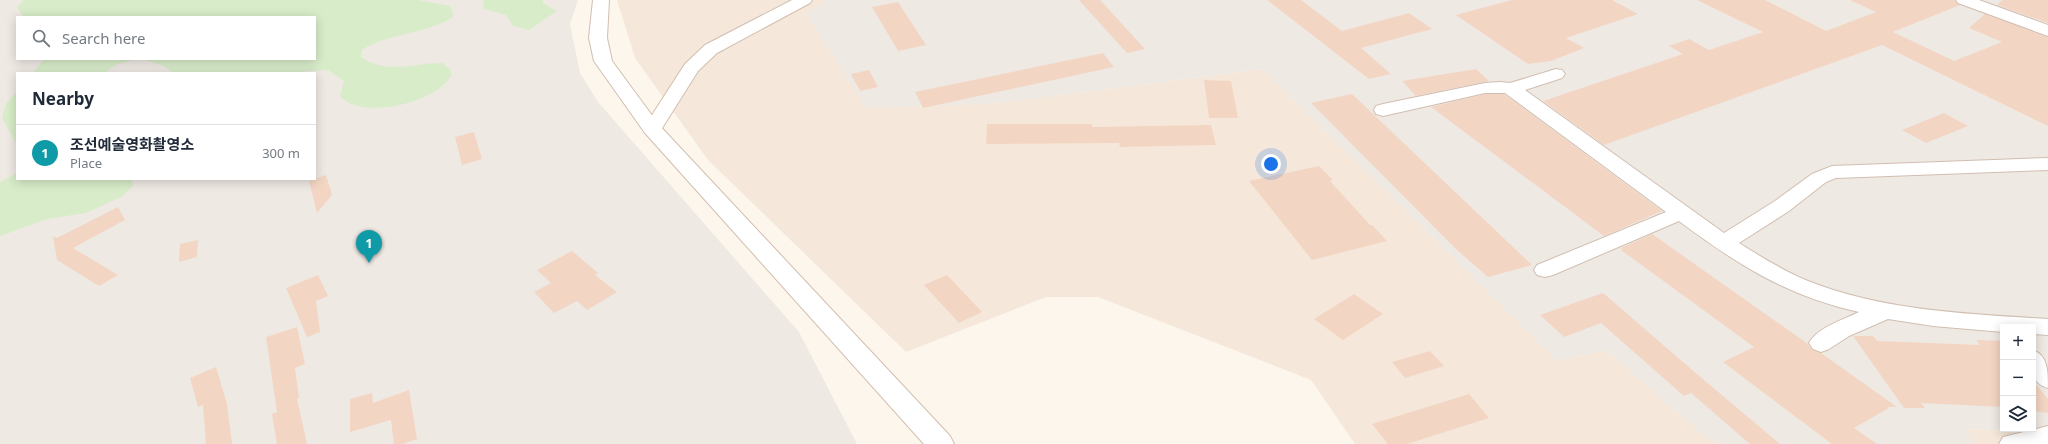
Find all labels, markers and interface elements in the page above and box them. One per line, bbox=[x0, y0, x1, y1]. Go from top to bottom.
search box bbox=[16, 16, 316, 60]
icon: search bbox=[30, 27, 52, 49]
text: Search here bbox=[62, 28, 145, 48]
text: Nearby bbox=[32, 87, 94, 110]
text: 조선예술영화촬영소 bbox=[70, 134, 194, 154]
text: 1 bbox=[41, 144, 49, 162]
text: 300 m bbox=[262, 144, 300, 162]
text: Place bbox=[70, 154, 102, 172]
your location bbox=[1261, 154, 1281, 174]
pin: 1 bbox=[356, 230, 382, 263]
map controls bbox=[2000, 324, 2036, 432]
button: + bbox=[2000, 324, 2036, 360]
button: − bbox=[2000, 360, 2036, 396]
button: layers bbox=[2000, 396, 2036, 432]

